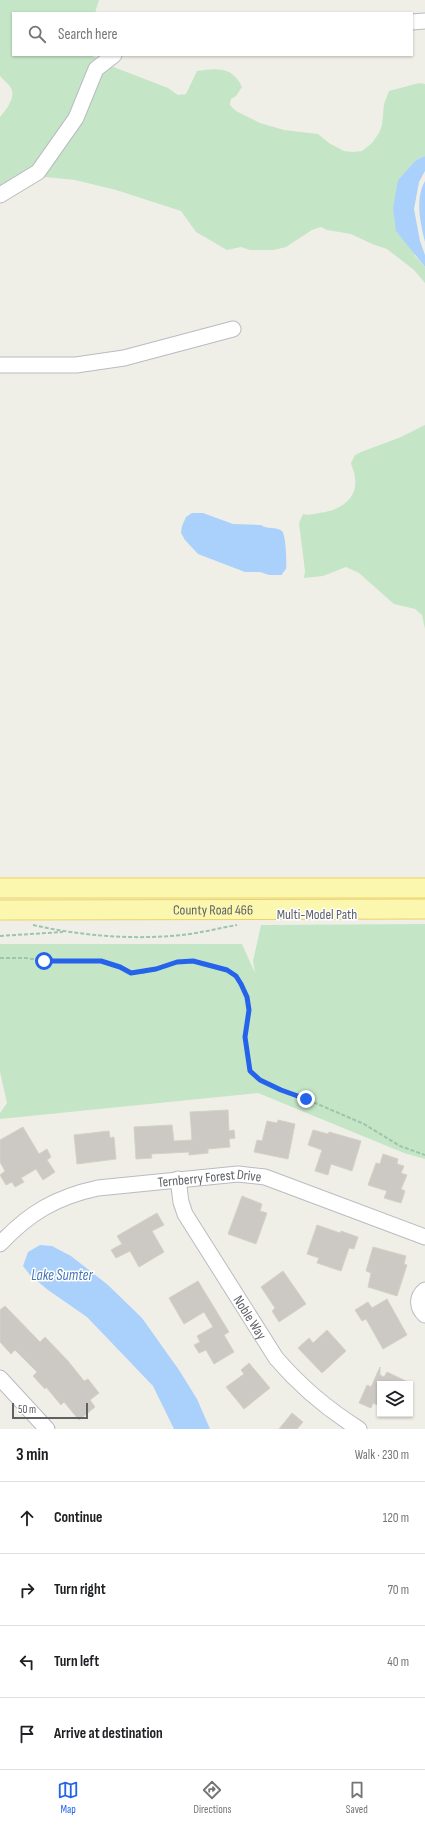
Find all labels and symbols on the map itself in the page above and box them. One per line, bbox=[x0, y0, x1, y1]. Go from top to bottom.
street label: County Road 466 bbox=[173, 901, 253, 918]
street label: Multi-Model Path bbox=[277, 906, 357, 923]
route start bbox=[35, 952, 53, 970]
route end bbox=[297, 1090, 315, 1108]
street label: Ternberry Forest Drive bbox=[157, 1165, 262, 1190]
water label: Lake Sumter bbox=[31, 1266, 93, 1285]
street label: Noble Way bbox=[230, 1292, 271, 1343]
scale bar bbox=[12, 1401, 88, 1420]

